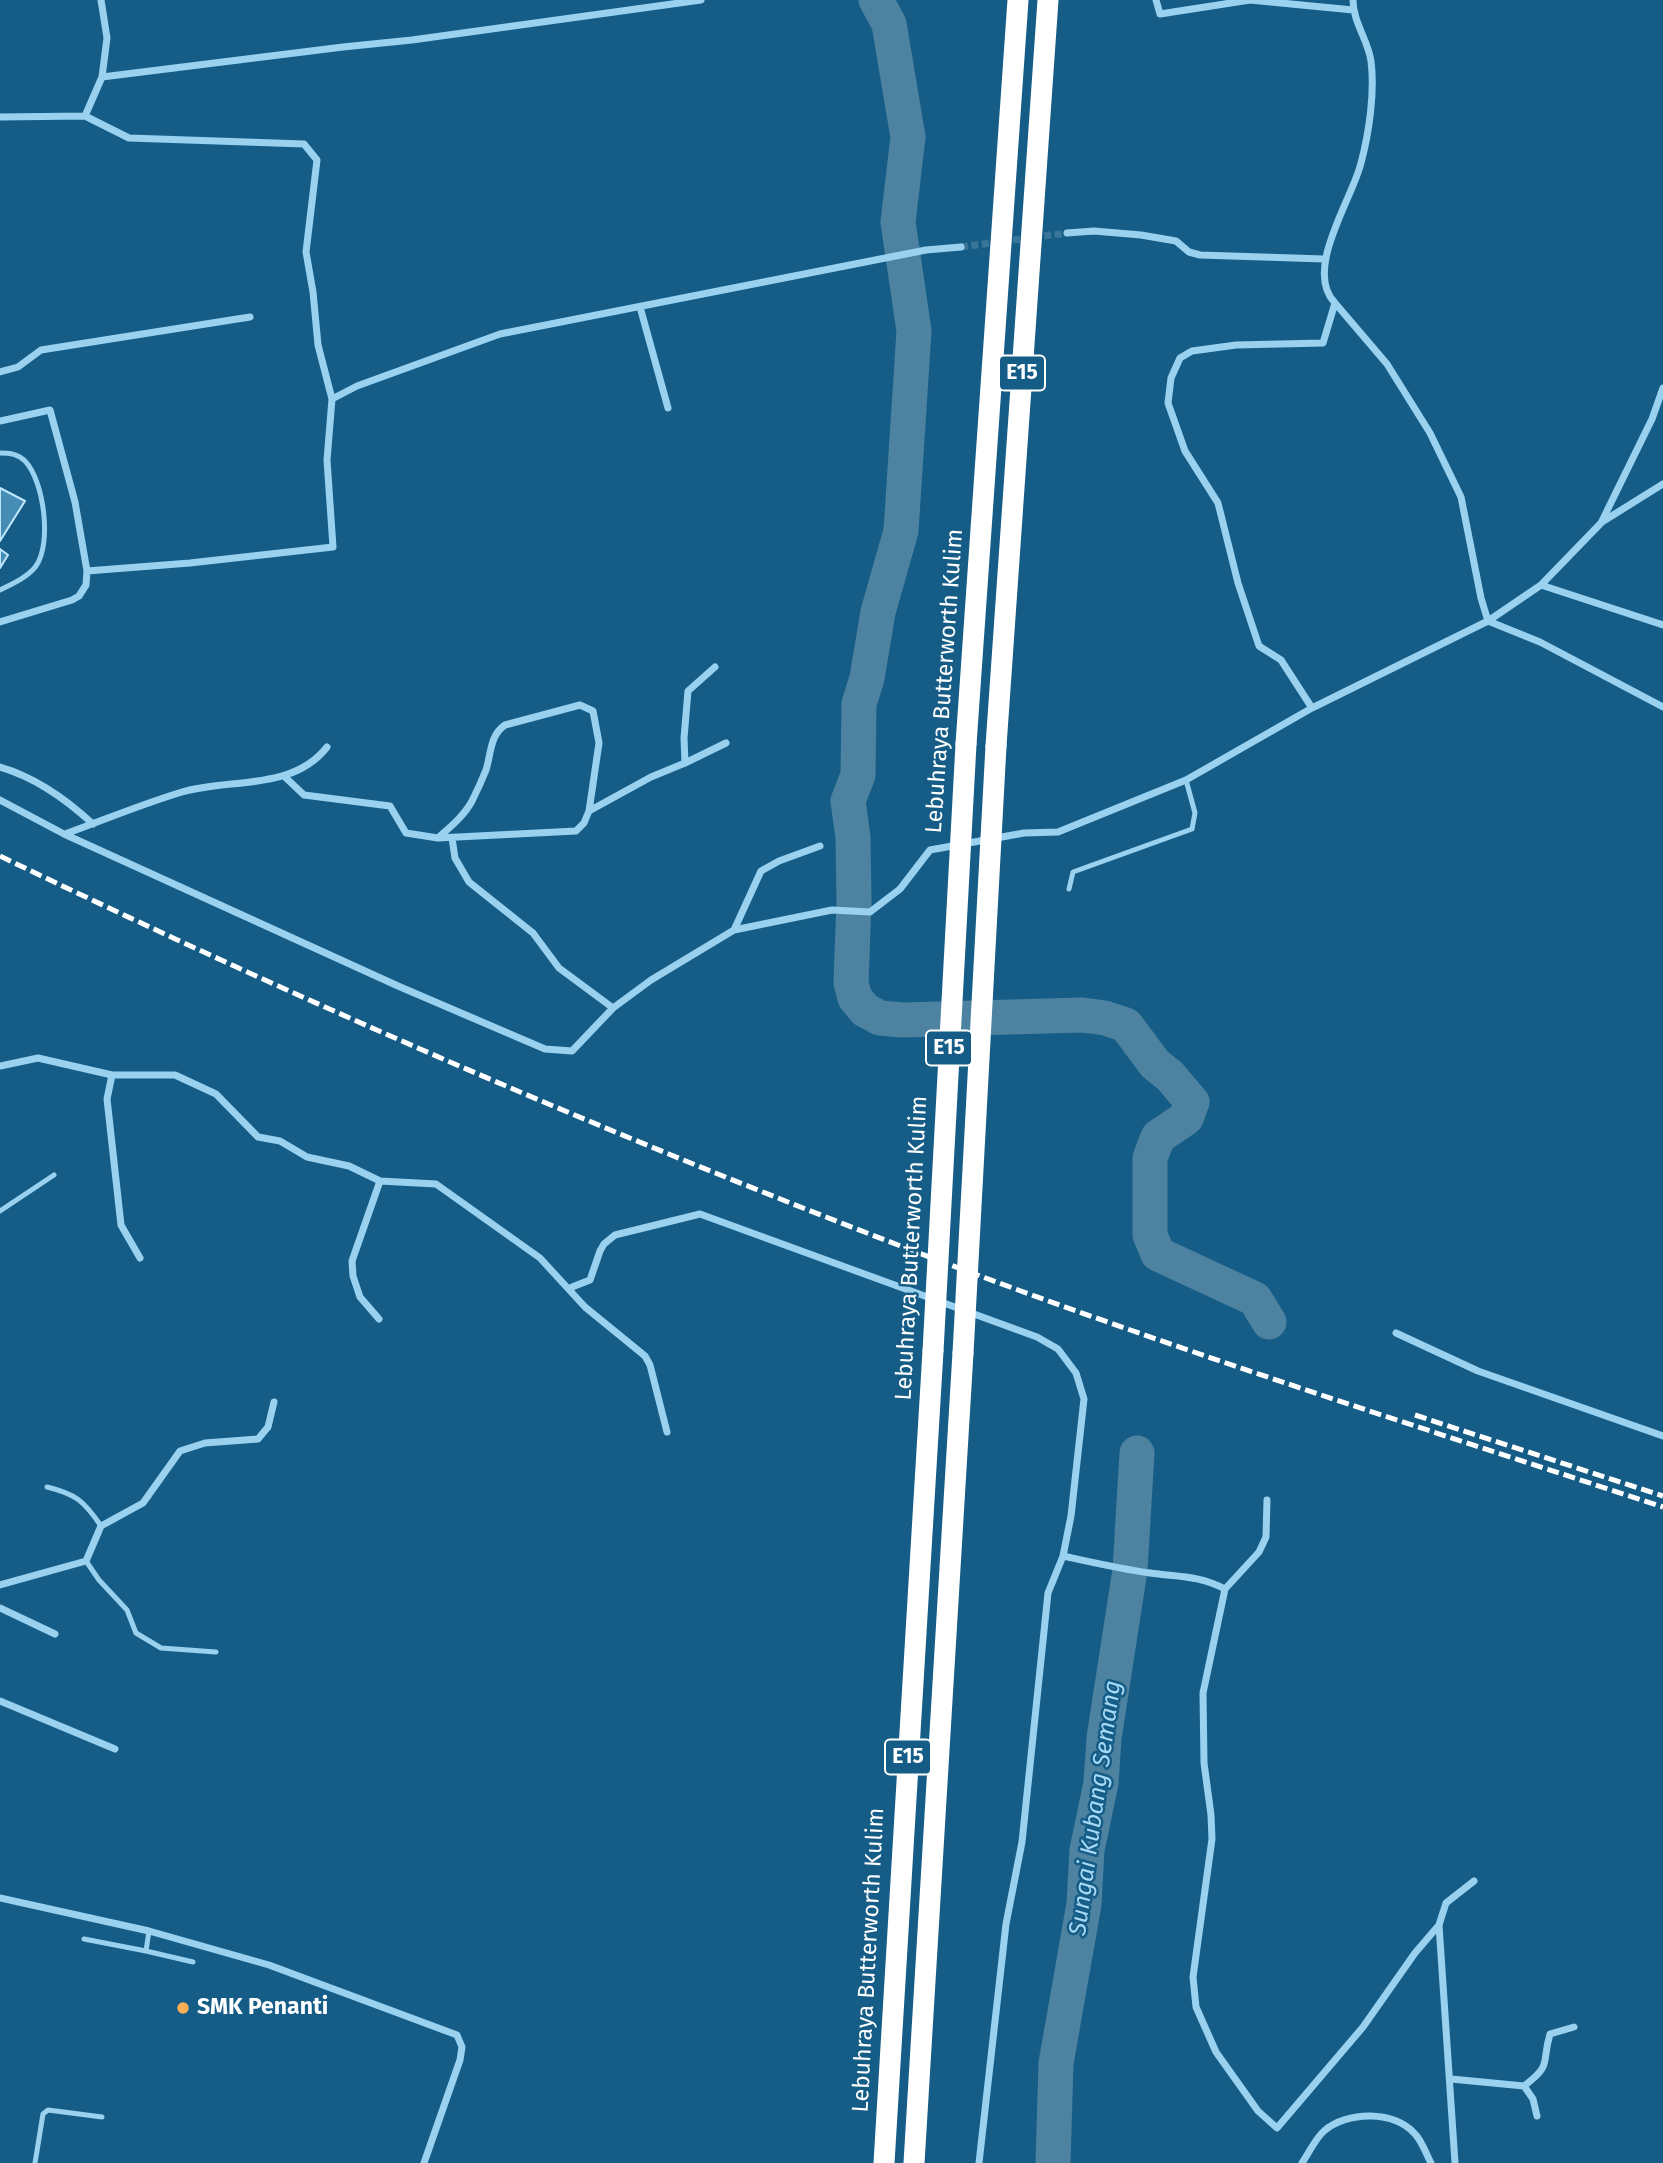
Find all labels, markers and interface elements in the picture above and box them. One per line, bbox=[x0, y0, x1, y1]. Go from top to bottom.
road number: E15 bbox=[999, 356, 1045, 390]
street label: Lebuhraya Butterworth Kulim bbox=[921, 528, 969, 834]
road number: E15 bbox=[926, 1030, 972, 1066]
street label: Lebuhraya Butterworth Kulim bbox=[890, 1095, 934, 1401]
water label: Sungai Kubang Semang bbox=[1064, 1678, 1128, 1938]
road number: E15 bbox=[885, 1740, 931, 1774]
street label: Lebuhraya Butterworth Kulim bbox=[847, 1807, 891, 2113]
place label: SMK Penanti bbox=[197, 1994, 328, 2022]
marker: SMK Penanti bbox=[175, 2000, 191, 2016]

